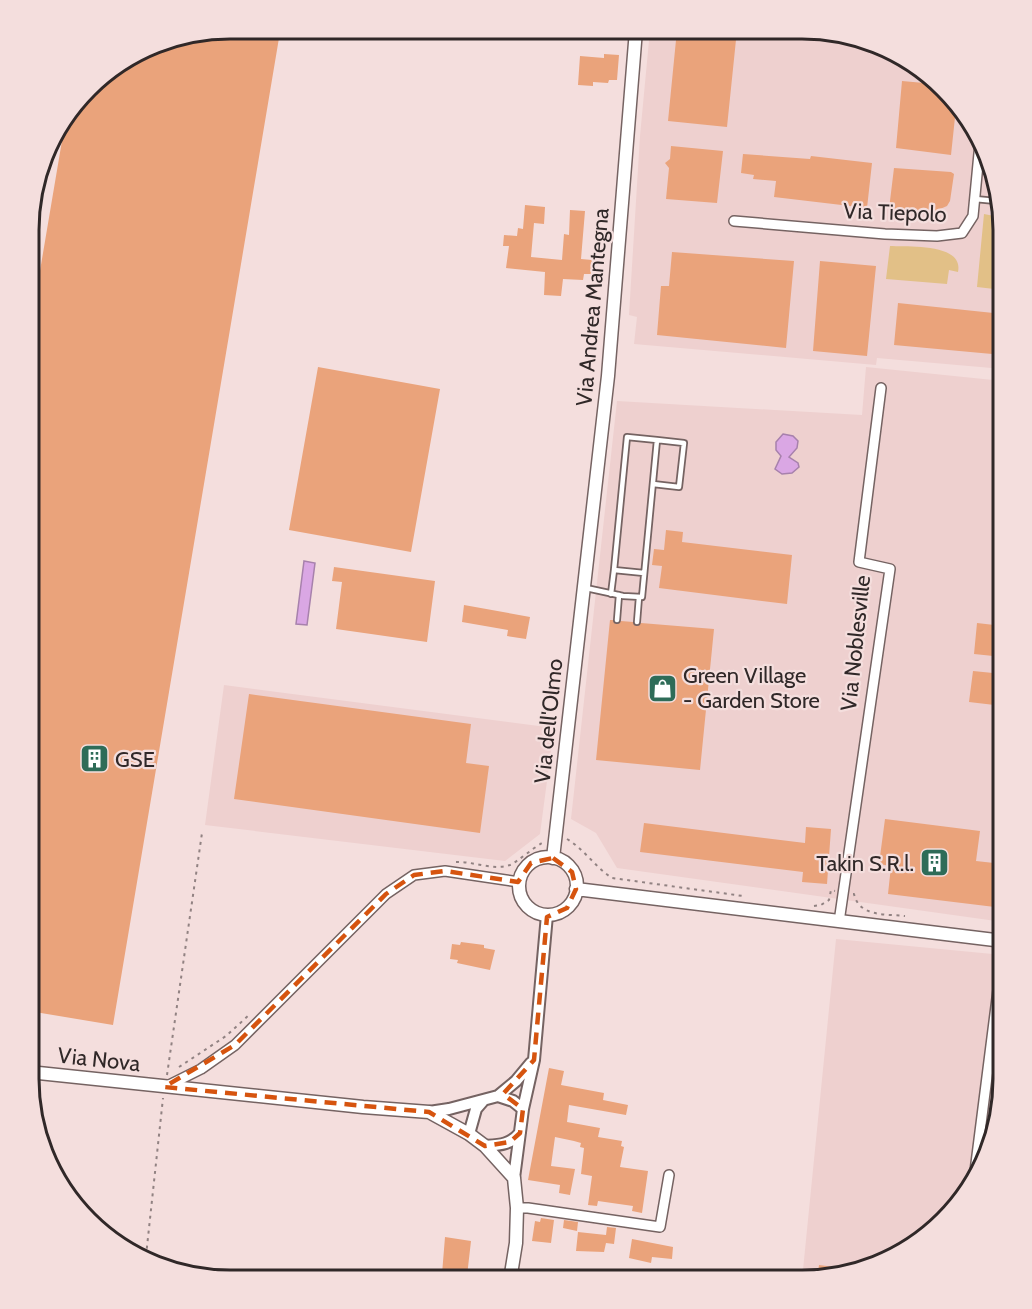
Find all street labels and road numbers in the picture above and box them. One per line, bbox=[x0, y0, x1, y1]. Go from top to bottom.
street label: Via Tiepolo bbox=[843, 197, 947, 228]
street label: Via Andrea Mantegna bbox=[570, 206, 615, 407]
street label: Via Noblesville bbox=[835, 574, 876, 712]
street label: Via dell'Olmo bbox=[529, 657, 568, 785]
street label: Via Nova bbox=[56, 1042, 142, 1077]

